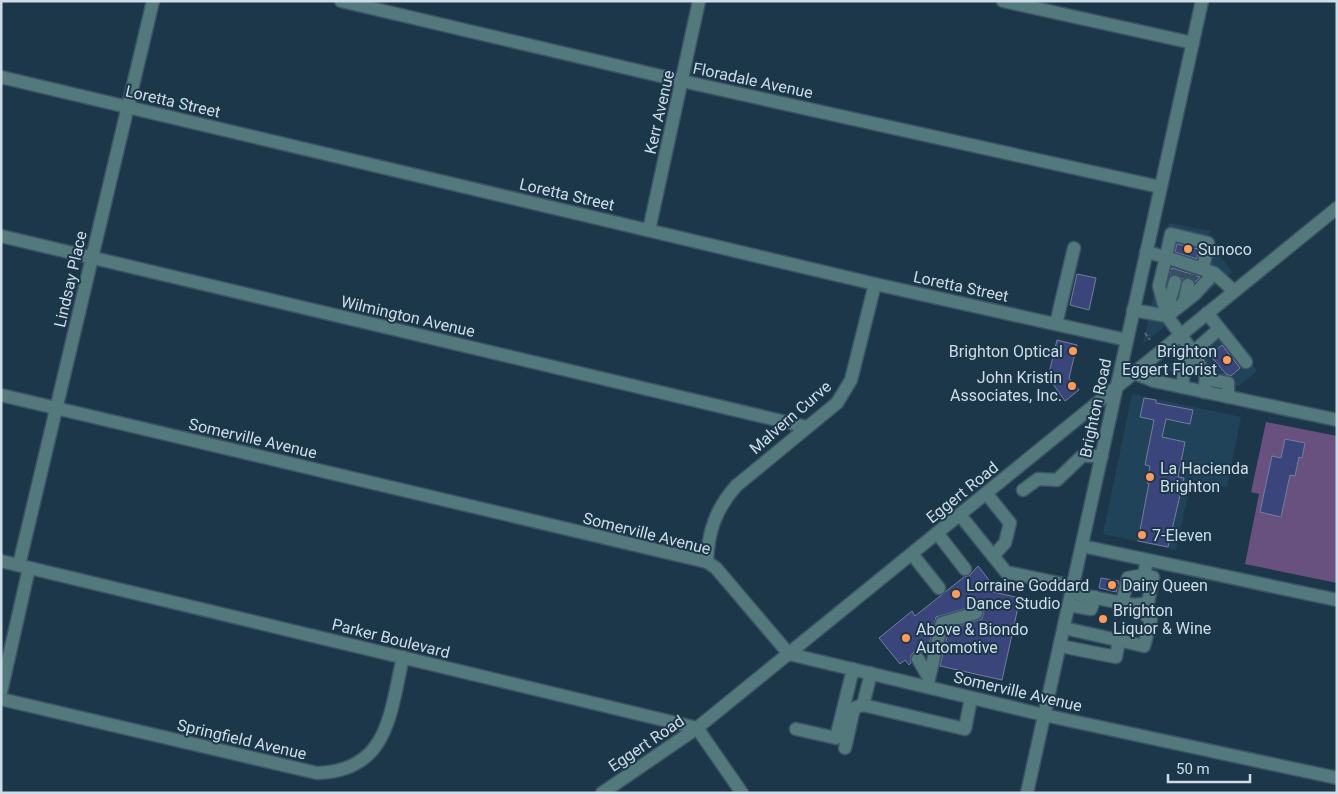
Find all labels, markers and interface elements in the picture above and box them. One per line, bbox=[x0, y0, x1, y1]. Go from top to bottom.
street label: Floradale Avenue bbox=[691, 59, 815, 102]
street label: Kerr Avenue bbox=[641, 68, 678, 156]
street label: Loretta Street bbox=[124, 81, 222, 122]
street label: Loretta Street bbox=[518, 174, 616, 215]
street label: Lindsay Place bbox=[50, 229, 91, 329]
place label: Sunoco bbox=[1198, 240, 1252, 259]
marker: Sunoco bbox=[1182, 243, 1194, 255]
street label: Loretta Street bbox=[912, 267, 1010, 306]
street label: Wilmington Avenue bbox=[339, 292, 477, 341]
place label: Brighton Optical bbox=[949, 342, 1063, 361]
place label: Brighton Eggert Florist bbox=[1122, 342, 1217, 379]
marker: Brighton Optical bbox=[1067, 345, 1079, 357]
marker: Brighton Eggert Florist bbox=[1221, 354, 1233, 366]
street label: Brighton Road bbox=[1076, 357, 1115, 459]
place label: John Kristin Associates, Inc. bbox=[950, 368, 1062, 405]
street label: Malvern Curve bbox=[746, 377, 835, 458]
marker: John Kristin Associates, Inc. bbox=[1066, 380, 1078, 392]
street label: Somerville Avenue bbox=[187, 415, 319, 462]
street label: Eggert Road bbox=[922, 458, 1002, 527]
place label: La Hacienda Brighton bbox=[1160, 459, 1249, 496]
marker: La Hacienda Brighton bbox=[1144, 471, 1156, 483]
street label: Somerville Avenue bbox=[581, 508, 713, 559]
place label: 7-Eleven bbox=[1152, 526, 1212, 545]
marker: 7-Eleven bbox=[1136, 529, 1148, 541]
place label: Lorraine Goddard Dance Studio bbox=[966, 576, 1089, 613]
place label: Dairy Queen bbox=[1122, 576, 1208, 595]
marker: Dairy Queen bbox=[1106, 579, 1118, 591]
marker: Lorraine Goddard Dance Studio bbox=[950, 588, 962, 600]
place label: Brighton Liquor & Wine bbox=[1113, 601, 1211, 638]
marker: Brighton Liquor & Wine bbox=[1097, 613, 1109, 625]
street label: Parker Boulevard bbox=[330, 615, 452, 662]
place label: Above & Biondo Automotive bbox=[916, 620, 1028, 657]
marker: Above & Biondo Automotive bbox=[900, 632, 912, 644]
street label: Somerville Avenue bbox=[952, 668, 1084, 715]
street label: Eggert Road bbox=[605, 711, 688, 776]
street label: Springfield Avenue bbox=[175, 715, 308, 764]
scale bar bbox=[1168, 752, 1250, 784]
text: 50 m bbox=[1176, 760, 1210, 778]

